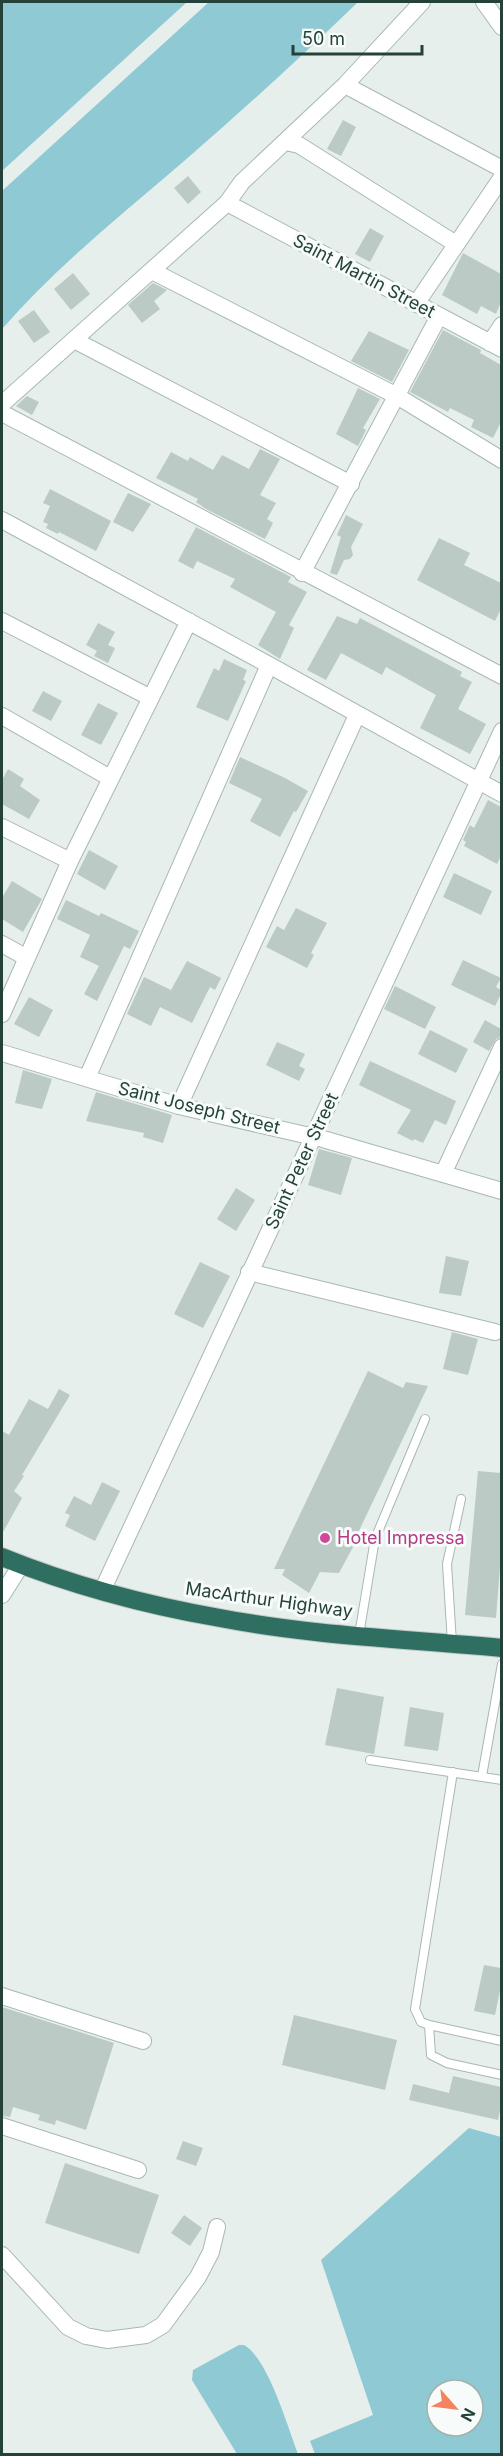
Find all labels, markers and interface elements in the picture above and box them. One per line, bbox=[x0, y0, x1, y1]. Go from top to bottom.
scale bar bbox=[293, 18, 422, 56]
text: 50 m bbox=[302, 28, 345, 49]
street label: Saint Martin Street bbox=[290, 229, 439, 322]
street label: Saint Joseph Street bbox=[116, 1077, 282, 1138]
street label: Saint Peter Street bbox=[261, 1089, 342, 1232]
place label: Hotel Impressa bbox=[337, 1527, 465, 1548]
marker: Hotel Impressa bbox=[318, 1531, 332, 1545]
street label: MacArthur Highway bbox=[184, 1577, 354, 1622]
north arrow bbox=[425, 2378, 485, 2438]
text: N bbox=[457, 2405, 480, 2425]

